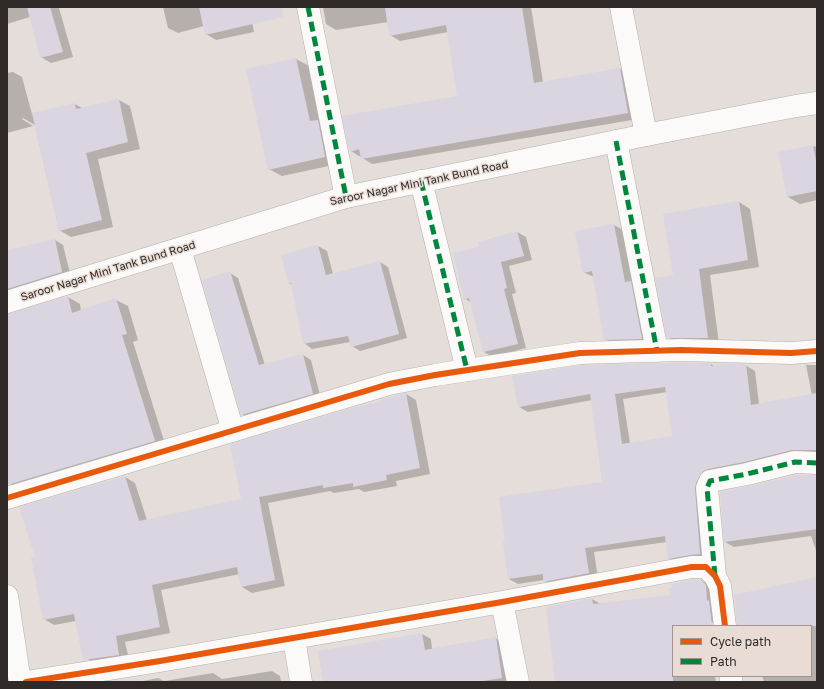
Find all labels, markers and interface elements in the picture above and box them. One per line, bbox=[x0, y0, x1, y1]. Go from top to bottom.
street label: Saroor Nagar Mini Tank Bund Road bbox=[329, 158, 509, 208]
street label: Saroor Nagar Mini Tank Bund Road bbox=[19, 238, 197, 304]
legend bbox=[672, 625, 812, 677]
text: Cycle path bbox=[710, 634, 771, 649]
text: Path bbox=[710, 654, 737, 669]

